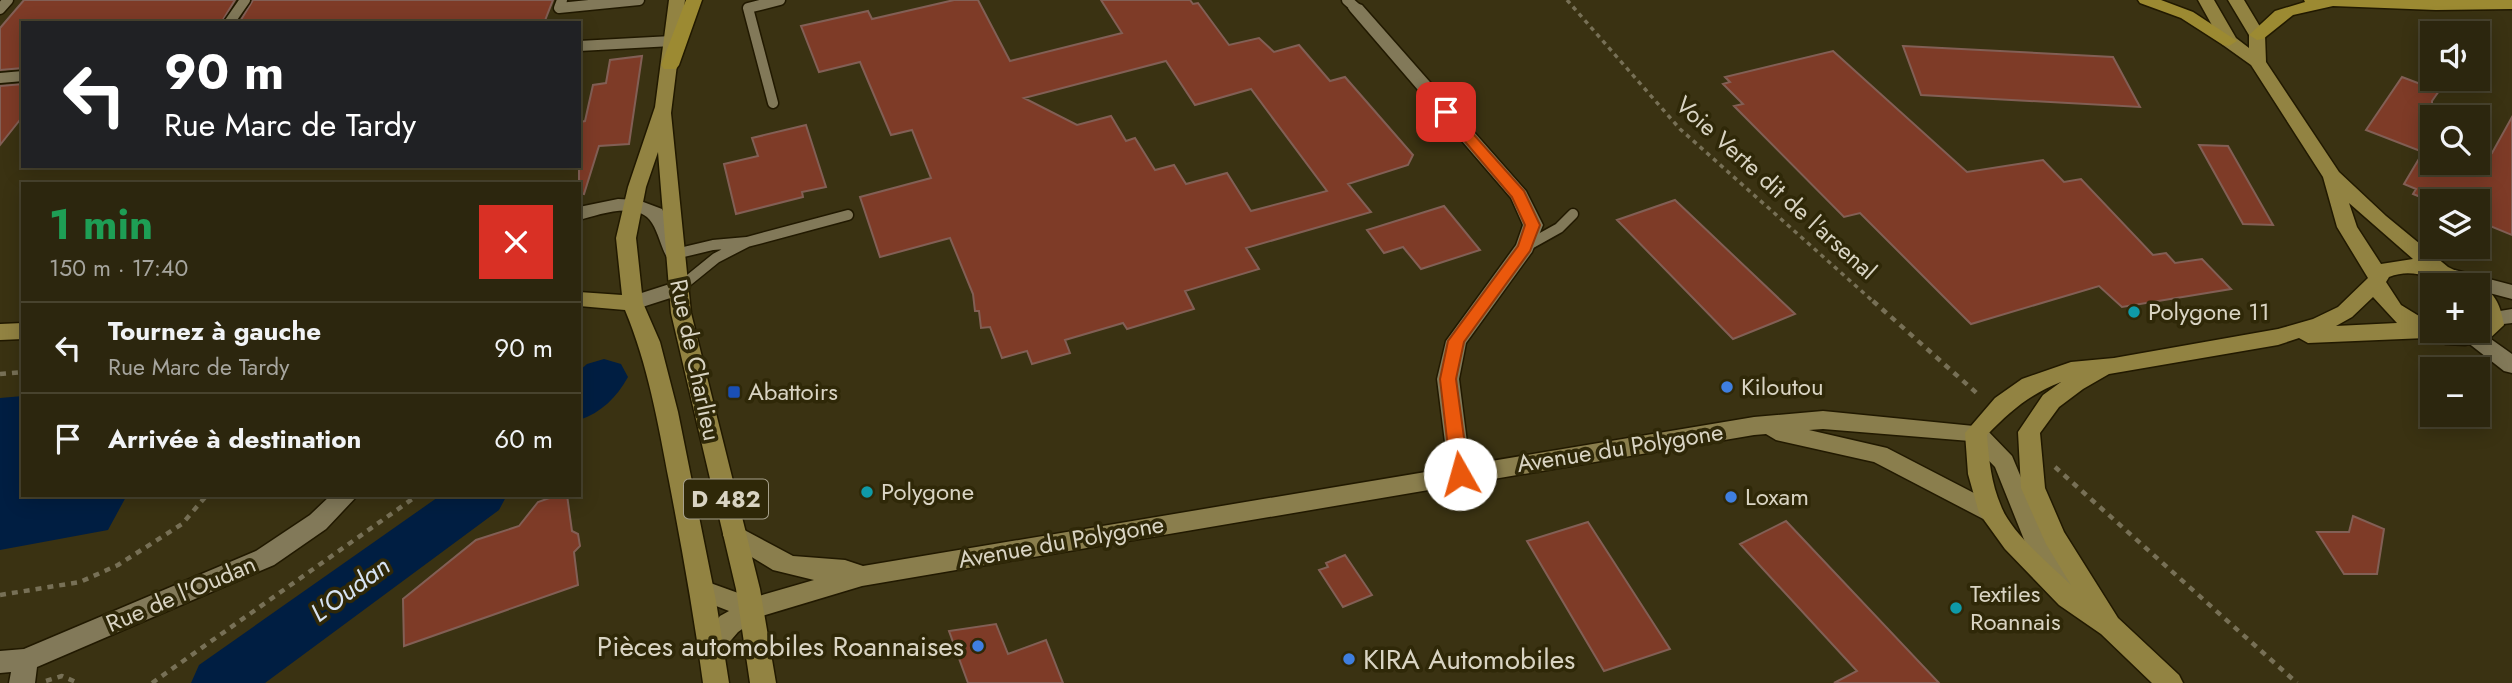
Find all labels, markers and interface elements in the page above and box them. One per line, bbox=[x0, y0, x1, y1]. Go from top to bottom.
map controls bbox=[2420, 21, 2490, 427]
button: sound bbox=[2420, 21, 2490, 91]
text: 90 m bbox=[164, 37, 284, 107]
icon: left bbox=[49, 49, 140, 140]
pin bbox=[1416, 82, 1476, 142]
street label: Voie Verte dit de l'arsenal bbox=[1668, 88, 1885, 288]
icon: arrive bbox=[1427, 93, 1465, 131]
text: Rue Marc de Tardy bbox=[164, 102, 416, 148]
button: search bbox=[2420, 105, 2490, 175]
button: layers bbox=[2420, 189, 2490, 259]
text: 1 min bbox=[49, 194, 153, 255]
button: close bbox=[479, 205, 553, 279]
text: 150 m · 17:40 bbox=[49, 251, 188, 285]
button: + bbox=[2420, 273, 2490, 343]
street label: Rue de Charlieu bbox=[661, 276, 730, 444]
place label: Polygone 11 bbox=[2148, 294, 2270, 329]
marker: Polygone 11 bbox=[2126, 304, 2142, 320]
text: Tournez à gauche bbox=[108, 312, 321, 350]
icon: left bbox=[49, 329, 87, 367]
text: 90 m bbox=[494, 329, 553, 367]
text: Rue Marc de Tardy bbox=[108, 350, 289, 384]
button: − bbox=[2420, 357, 2490, 427]
place label: Kiloutou bbox=[1741, 369, 1824, 404]
place label: Abattoirs bbox=[748, 374, 838, 409]
marker: Kiloutou bbox=[1719, 379, 1735, 395]
marker: Abattoirs bbox=[726, 384, 742, 400]
street label: Avenue du Polygone bbox=[1514, 414, 1726, 481]
icon: arrive bbox=[49, 420, 87, 458]
text: Arrivée à destination bbox=[108, 420, 361, 458]
text: 60 m bbox=[494, 420, 553, 458]
position arrow bbox=[1423, 437, 1497, 511]
place label: Polygone bbox=[881, 474, 974, 509]
place label: Loxam bbox=[1745, 479, 1809, 514]
road number: D 482 bbox=[684, 480, 768, 519]
marker: Polygone bbox=[859, 484, 875, 500]
marker: Loxam bbox=[1723, 489, 1739, 505]
street label: Avenue du Polygone bbox=[955, 506, 1167, 577]
street label: Rue de l'Oudan bbox=[100, 546, 261, 641]
water label: L'Oudan bbox=[302, 547, 398, 631]
place label: Textiles Roannais bbox=[1970, 576, 2061, 639]
marker: Textiles Roannais bbox=[1948, 600, 1964, 616]
place label: Pièces automobiles Roannaises bbox=[597, 626, 964, 667]
marker: Pièces automobiles Roannaises bbox=[970, 638, 986, 654]
place label: KIRA Automobiles bbox=[1363, 639, 1575, 680]
marker: KIRA Automobiles bbox=[1341, 651, 1357, 667]

